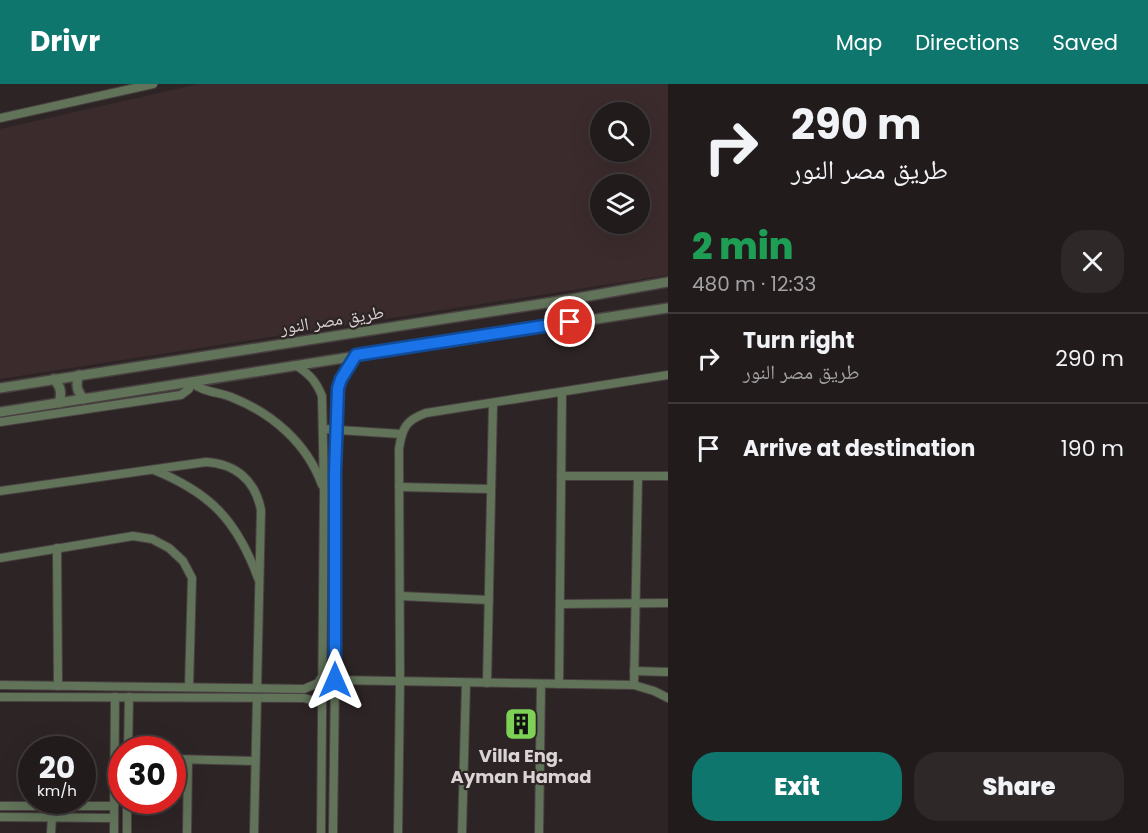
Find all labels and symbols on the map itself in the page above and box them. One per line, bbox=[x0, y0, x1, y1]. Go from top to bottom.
pin bbox=[544, 296, 595, 347]
street label: طريق مصر النور bbox=[277, 299, 386, 340]
position arrow bbox=[303, 648, 367, 712]
building icon: Villa Eng. Ayman Hamad bbox=[503, 706, 539, 742]
speed limit sign: 30 bbox=[108, 736, 186, 814]
place label: Villa Eng. Ayman Hamad bbox=[451, 743, 591, 789]

